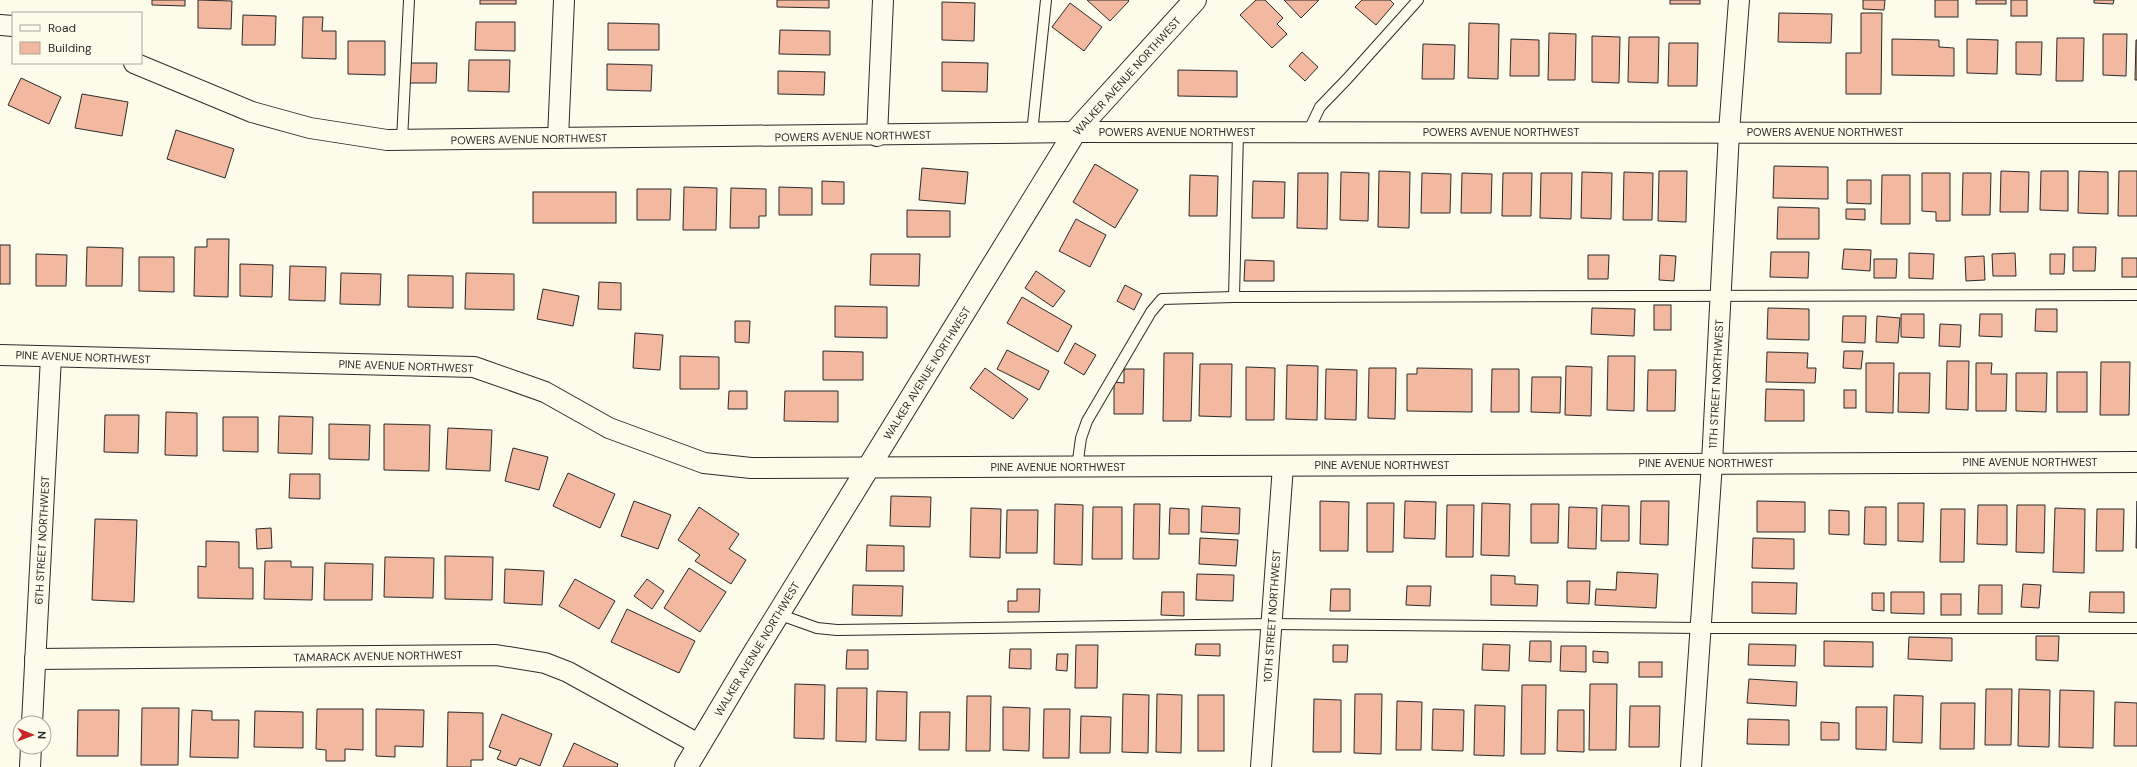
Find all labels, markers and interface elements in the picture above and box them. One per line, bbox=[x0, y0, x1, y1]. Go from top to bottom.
legend bbox=[12, 12, 142, 64]
street label: WALKER AVENUE NORTHWEST bbox=[1070, 14, 1184, 138]
text: Road bbox=[48, 20, 76, 36]
text: Building bbox=[48, 40, 92, 56]
street label: POWERS AVENUE NORTHWEST bbox=[1099, 125, 1255, 139]
street label: POWERS AVENUE NORTHWEST bbox=[1423, 125, 1579, 139]
street label: POWERS AVENUE NORTHWEST bbox=[1747, 125, 1903, 139]
street label: POWERS AVENUE NORTHWEST bbox=[775, 128, 931, 144]
street label: POWERS AVENUE NORTHWEST bbox=[451, 131, 607, 147]
street label: WALKER AVENUE NORTHWEST bbox=[880, 304, 974, 442]
street label: 11TH STREET NORTHWEST bbox=[1706, 319, 1726, 449]
street label: PINE AVENUE NORTHWEST bbox=[15, 348, 151, 366]
street label: PINE AVENUE NORTHWEST bbox=[338, 357, 474, 375]
street label: PINE AVENUE NORTHWEST bbox=[1963, 455, 2098, 469]
street label: PINE AVENUE NORTHWEST bbox=[1639, 456, 1774, 470]
street label: PINE AVENUE NORTHWEST bbox=[1315, 458, 1450, 472]
street label: PINE AVENUE NORTHWEST bbox=[991, 460, 1126, 474]
street label: 6TH STREET NORTHWEST bbox=[32, 475, 52, 605]
street label: 10TH STREET NORTHWEST bbox=[1260, 549, 1284, 683]
street label: WALKER AVENUE NORTHWEST bbox=[711, 579, 803, 719]
street label: TAMARACK AVENUE NORTHWEST bbox=[293, 648, 463, 664]
north arrow bbox=[12, 715, 52, 755]
text: N bbox=[35, 731, 49, 739]

